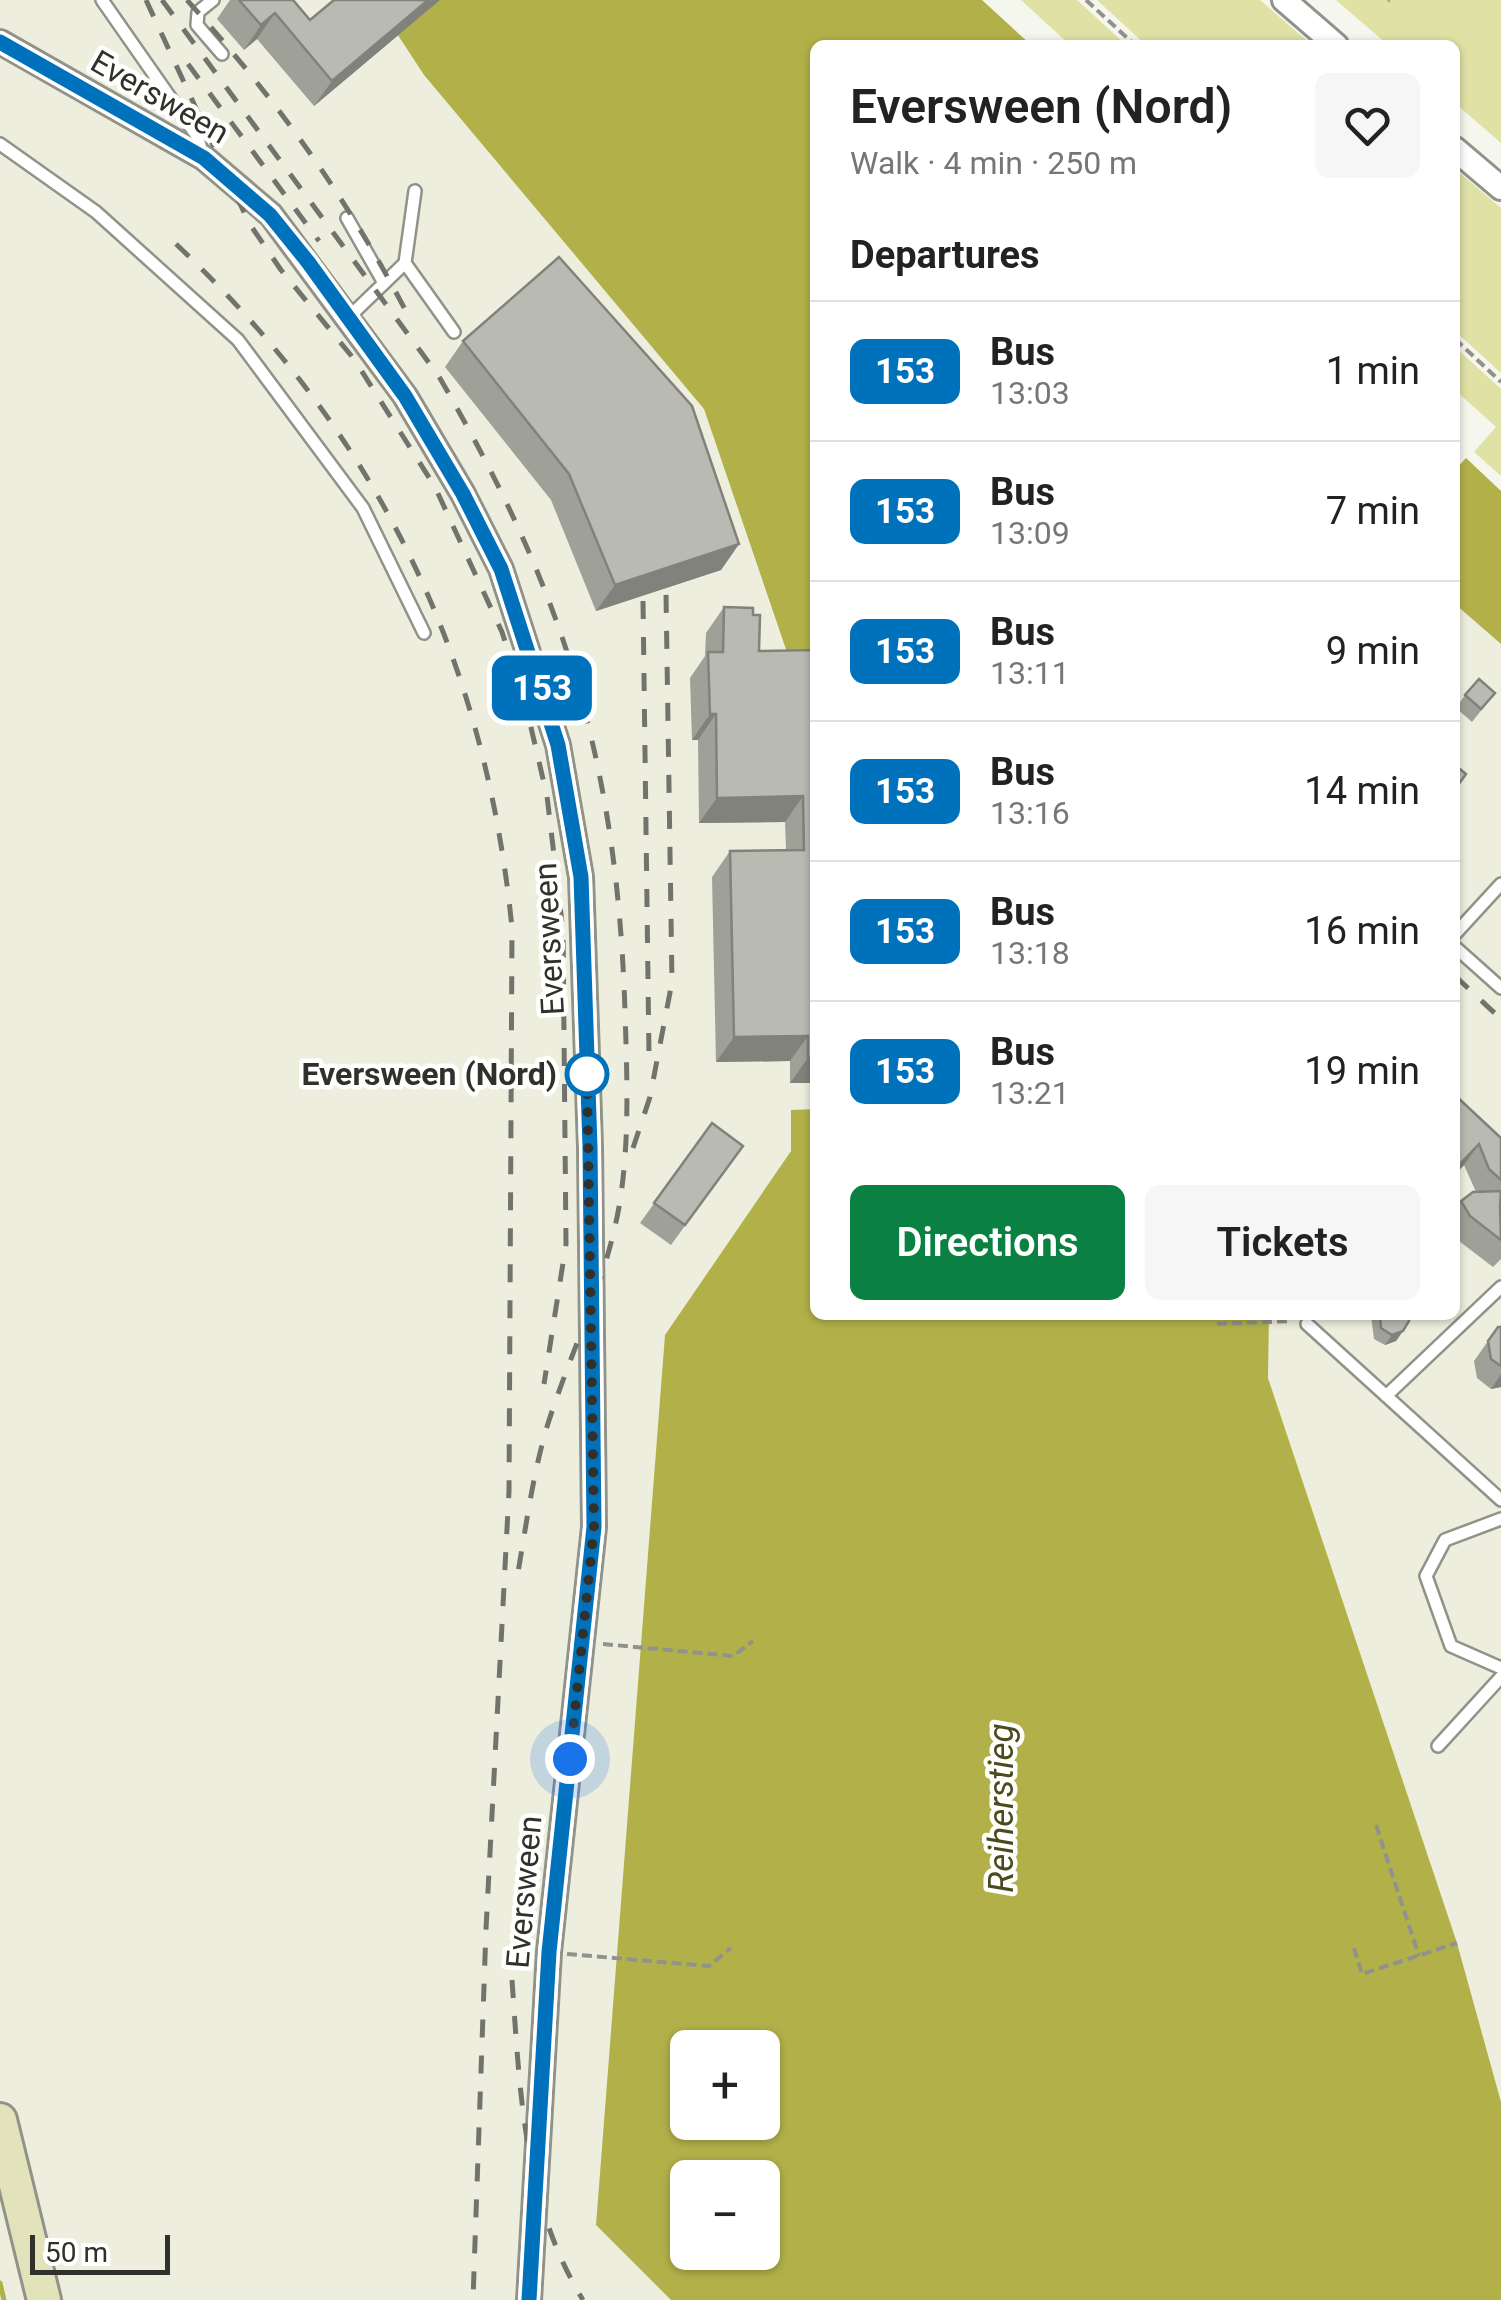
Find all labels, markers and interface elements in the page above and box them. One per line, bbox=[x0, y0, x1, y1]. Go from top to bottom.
street label: Eversween bbox=[84, 42, 236, 152]
button: heart bbox=[1315, 73, 1420, 178]
text: Eversween (Nord) bbox=[850, 78, 1232, 135]
text: Walk · 4 min · 250 m bbox=[850, 144, 1137, 182]
text: Departures bbox=[850, 233, 1040, 277]
text: Bus bbox=[990, 330, 1055, 374]
text: 1 min bbox=[1326, 349, 1420, 393]
text: 153 bbox=[875, 351, 935, 392]
text: 13:03 bbox=[990, 374, 1070, 412]
text: Bus bbox=[990, 470, 1055, 514]
text: 7 min bbox=[1326, 489, 1420, 533]
text: 153 bbox=[875, 491, 935, 532]
text: 13:09 bbox=[990, 514, 1070, 552]
text: Bus bbox=[990, 610, 1055, 654]
text: 9 min bbox=[1326, 629, 1420, 673]
text: 153 bbox=[875, 631, 935, 672]
text: 13:11 bbox=[990, 654, 1070, 692]
line badge: 153 bbox=[484, 656, 600, 720]
text: 153 bbox=[512, 668, 572, 709]
text: Bus bbox=[990, 750, 1055, 794]
text: 14 min bbox=[1304, 769, 1420, 813]
text: 153 bbox=[875, 771, 935, 812]
text: 13:16 bbox=[990, 794, 1070, 832]
street label: Eversween bbox=[526, 862, 572, 1016]
text: Bus bbox=[990, 890, 1055, 934]
text: 16 min bbox=[1304, 909, 1420, 953]
text: 153 bbox=[875, 911, 935, 952]
text: 13:18 bbox=[990, 934, 1070, 972]
text: Bus bbox=[990, 1030, 1055, 1074]
text: 19 min bbox=[1304, 1049, 1420, 1093]
text: 153 bbox=[875, 1051, 935, 1092]
marker: Eversween (Nord) bbox=[566, 1053, 608, 1095]
place label: Eversween (Nord) bbox=[302, 1055, 557, 1093]
text: 13:21 bbox=[990, 1074, 1070, 1112]
button: Directions bbox=[850, 1185, 1125, 1300]
button: Tickets bbox=[1145, 1185, 1420, 1300]
water label: Reiherstieg bbox=[981, 1723, 1022, 1893]
your location bbox=[545, 1734, 595, 1784]
street label: Eversween bbox=[498, 1814, 550, 1970]
map controls bbox=[670, 2030, 780, 2270]
button: + bbox=[670, 2030, 780, 2140]
button: − bbox=[670, 2160, 780, 2270]
scale bar bbox=[30, 2230, 170, 2274]
text: 50 m bbox=[45, 2236, 108, 2269]

